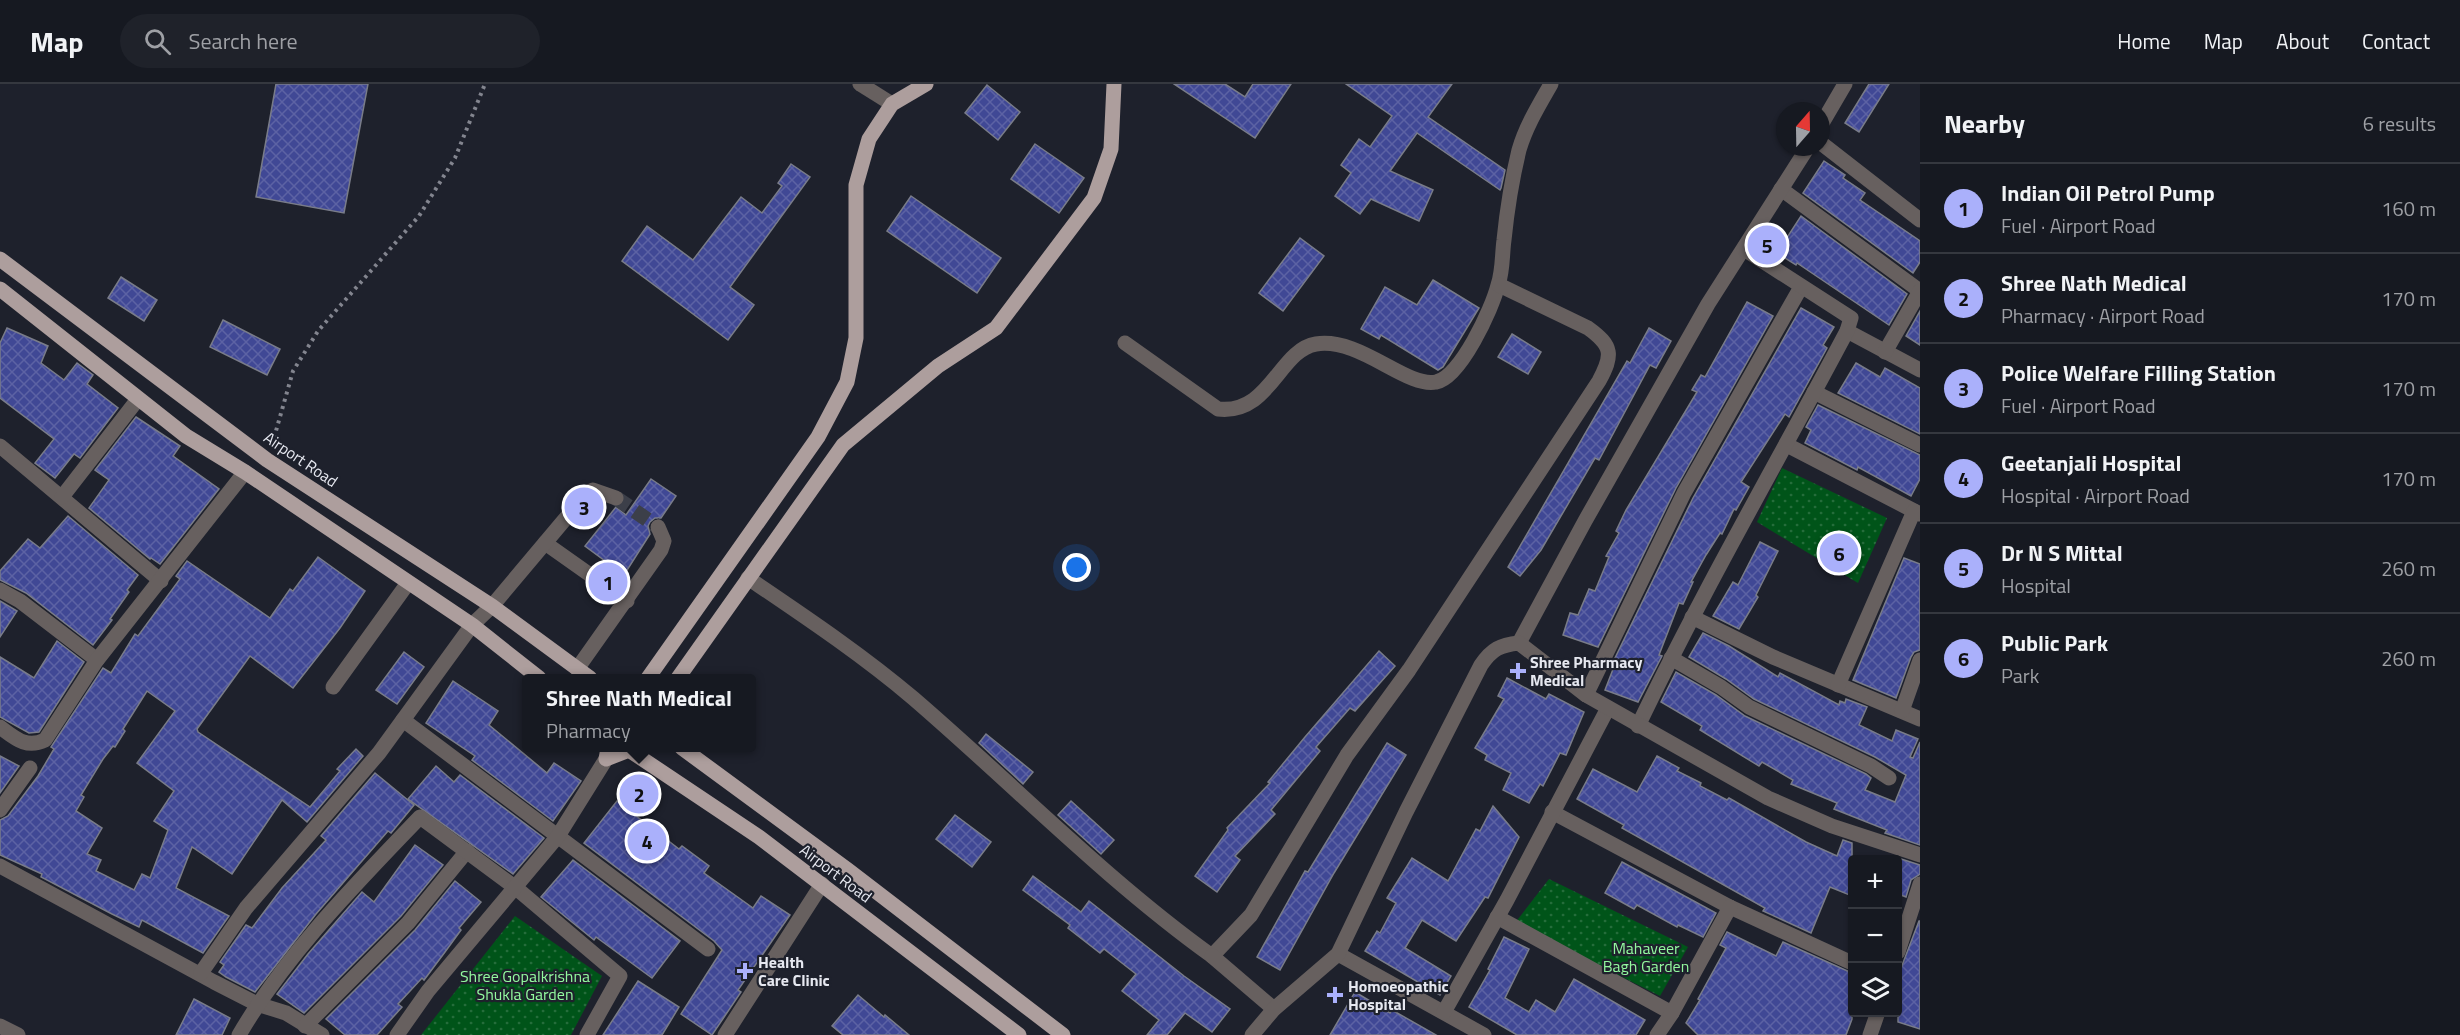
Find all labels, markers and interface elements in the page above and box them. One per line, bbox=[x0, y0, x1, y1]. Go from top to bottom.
search box bbox=[120, 14, 540, 68]
text: Map bbox=[30, 20, 84, 63]
text: Search here bbox=[189, 24, 298, 58]
icon: search bbox=[141, 25, 174, 58]
text: Home bbox=[2117, 25, 2171, 57]
text: Map bbox=[2204, 25, 2243, 57]
text: About bbox=[2276, 25, 2329, 57]
text: Contact bbox=[2362, 25, 2430, 57]
north arrow bbox=[1776, 102, 1830, 156]
text: Nearby bbox=[1944, 104, 2025, 143]
text: 6 results bbox=[2363, 108, 2436, 139]
text: Indian Oil Petrol Pump bbox=[2001, 176, 2215, 210]
text: 1 bbox=[1958, 193, 1969, 224]
text: 160 m bbox=[2381, 193, 2436, 224]
text: Fuel · Airport Road bbox=[2001, 210, 2156, 241]
pin: 5 bbox=[1748, 222, 1786, 268]
text: Shree Nath Medical bbox=[2001, 266, 2187, 300]
text: 2 bbox=[1958, 283, 1969, 314]
text: 170 m bbox=[2381, 283, 2436, 314]
text: Pharmacy · Airport Road bbox=[2001, 300, 2205, 331]
text: Police Welfare Filling Station bbox=[2001, 356, 2276, 390]
text: 3 bbox=[1958, 373, 1969, 404]
text: 170 m bbox=[2381, 373, 2436, 404]
text: Fuel · Airport Road bbox=[2001, 390, 2156, 421]
street label: Airport Road bbox=[259, 425, 343, 493]
text: Geetanjali Hospital bbox=[2001, 446, 2181, 480]
text: 4 bbox=[1958, 463, 1969, 494]
text: 170 m bbox=[2381, 463, 2436, 494]
text: Hospital · Airport Road bbox=[2001, 480, 2190, 511]
pin: 3 bbox=[564, 484, 604, 530]
pin: 6 bbox=[1820, 530, 1858, 576]
text: Dr N S Mittal bbox=[2001, 536, 2123, 570]
your location bbox=[1062, 553, 1091, 582]
text: 5 bbox=[1958, 553, 1969, 584]
text: 260 m bbox=[2381, 553, 2436, 584]
pin: 1 bbox=[588, 560, 628, 604]
text: Hospital bbox=[2001, 570, 2071, 601]
text: Public Park bbox=[2001, 626, 2108, 660]
text: 6 bbox=[1958, 643, 1969, 674]
text: 260 m bbox=[2381, 643, 2436, 674]
place label: Shree Pharmacy Medical bbox=[1530, 650, 1642, 692]
text: Park bbox=[2001, 660, 2039, 691]
marker: Shree Pharmacy Medical bbox=[1511, 664, 1525, 678]
popup bbox=[522, 674, 756, 752]
text: Shree Nath Medical bbox=[546, 681, 732, 715]
text: Pharmacy bbox=[546, 715, 631, 746]
pin: 2 bbox=[620, 772, 658, 816]
pin: 4 bbox=[628, 818, 666, 864]
street label: Airport Road bbox=[795, 838, 877, 908]
map controls bbox=[1848, 855, 1902, 1017]
button: + bbox=[1848, 855, 1902, 909]
button: − bbox=[1848, 909, 1902, 963]
park label: Mahaveer Bagh Garden bbox=[1603, 936, 1689, 978]
place label: Health Care Clinic bbox=[758, 950, 830, 992]
marker: Health Care Clinic bbox=[736, 962, 754, 980]
button: layers bbox=[1848, 963, 1902, 1017]
park label: Shree Gopalkrishna Shukla Garden bbox=[460, 964, 590, 1006]
place label: Homoeopathic Hospital bbox=[1348, 974, 1449, 1016]
marker: Homoeopathic Hospital bbox=[1326, 986, 1344, 1004]

